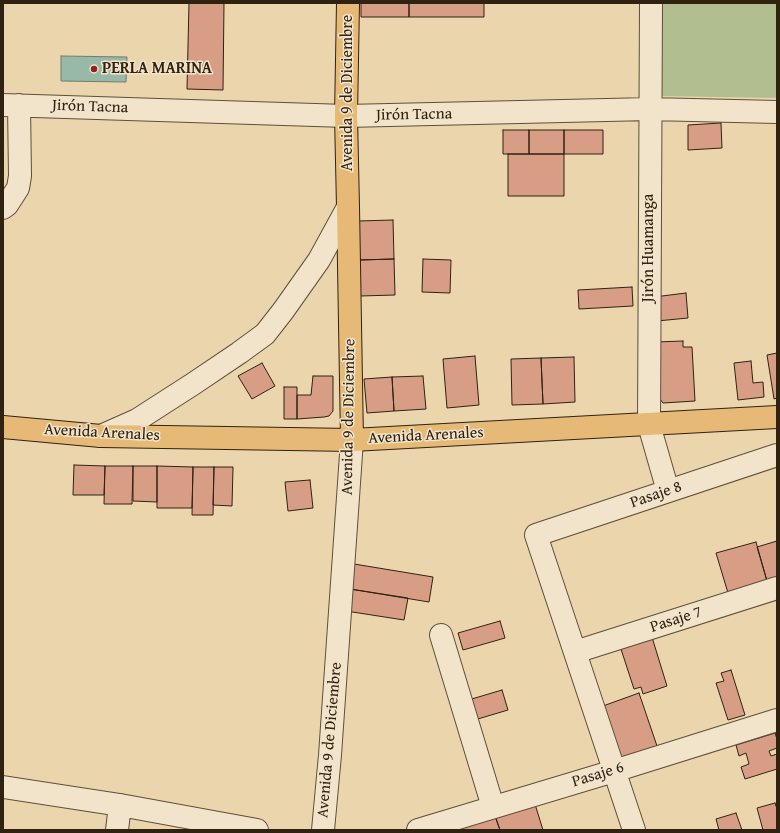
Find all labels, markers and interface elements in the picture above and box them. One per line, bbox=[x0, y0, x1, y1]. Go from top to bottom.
street label: Avenida 9 de Diciembre bbox=[338, 15, 358, 171]
place label: PERLA MARINA bbox=[102, 59, 212, 79]
marker: PERLA MARINA bbox=[89, 64, 99, 74]
street label: Jirón Tacna bbox=[52, 96, 128, 118]
street label: Jirón Tacna bbox=[376, 105, 452, 125]
street label: Jirón Huamanga bbox=[639, 194, 659, 302]
street label: Avenida 9 de Diciembre bbox=[338, 339, 360, 495]
street label: Avenida Arenales bbox=[44, 420, 160, 446]
street label: Avenida Arenales bbox=[368, 423, 484, 449]
street label: Pasaje 8 bbox=[628, 477, 684, 513]
street label: Pasaje 7 bbox=[648, 603, 704, 637]
street label: Avenida 9 de Diciembre bbox=[314, 661, 346, 819]
street label: Pasaje 6 bbox=[570, 758, 626, 792]

